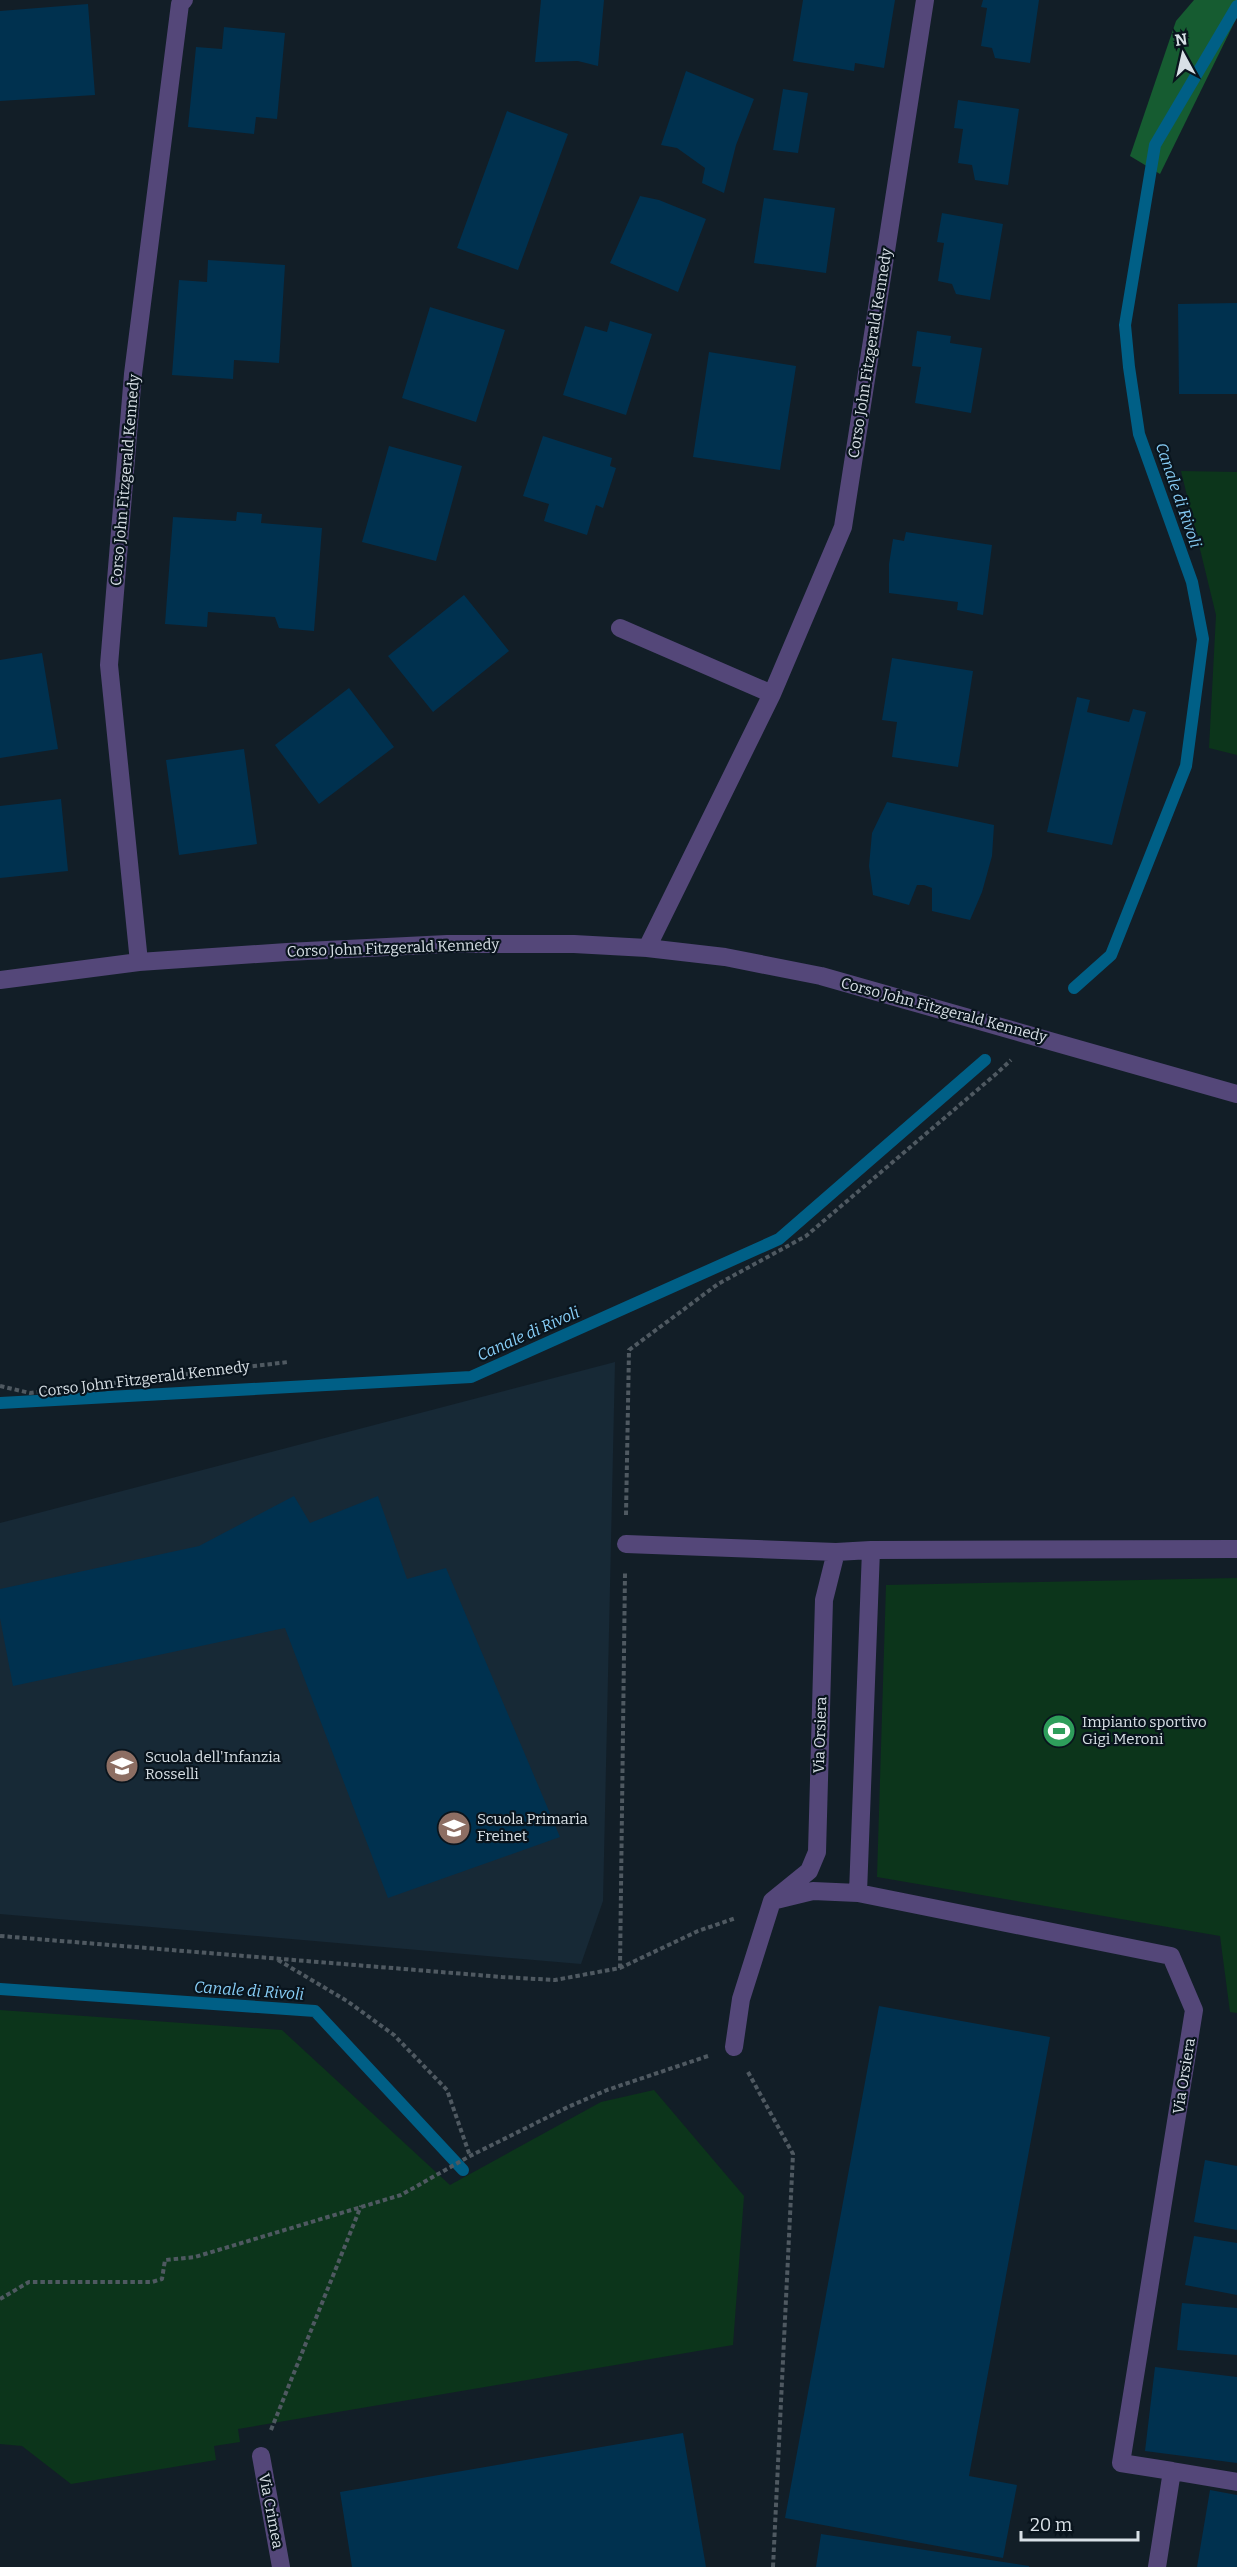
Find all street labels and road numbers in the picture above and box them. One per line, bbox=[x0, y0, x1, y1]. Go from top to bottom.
street label: Corso John Fitzgerald Kennedy bbox=[844, 247, 896, 459]
street label: Corso John Fitzgerald Kennedy bbox=[107, 373, 143, 587]
street label: Corso John Fitzgerald Kennedy bbox=[286, 935, 500, 961]
street label: Corso John Fitzgerald Kennedy bbox=[839, 974, 1049, 1046]
street label: Corso John Fitzgerald Kennedy bbox=[37, 1357, 251, 1401]
street label: Via Orsiera bbox=[810, 1696, 830, 1774]
street label: Via Orsiera bbox=[1169, 2037, 1199, 2115]
street label: Via Crimea bbox=[255, 2472, 287, 2550]

